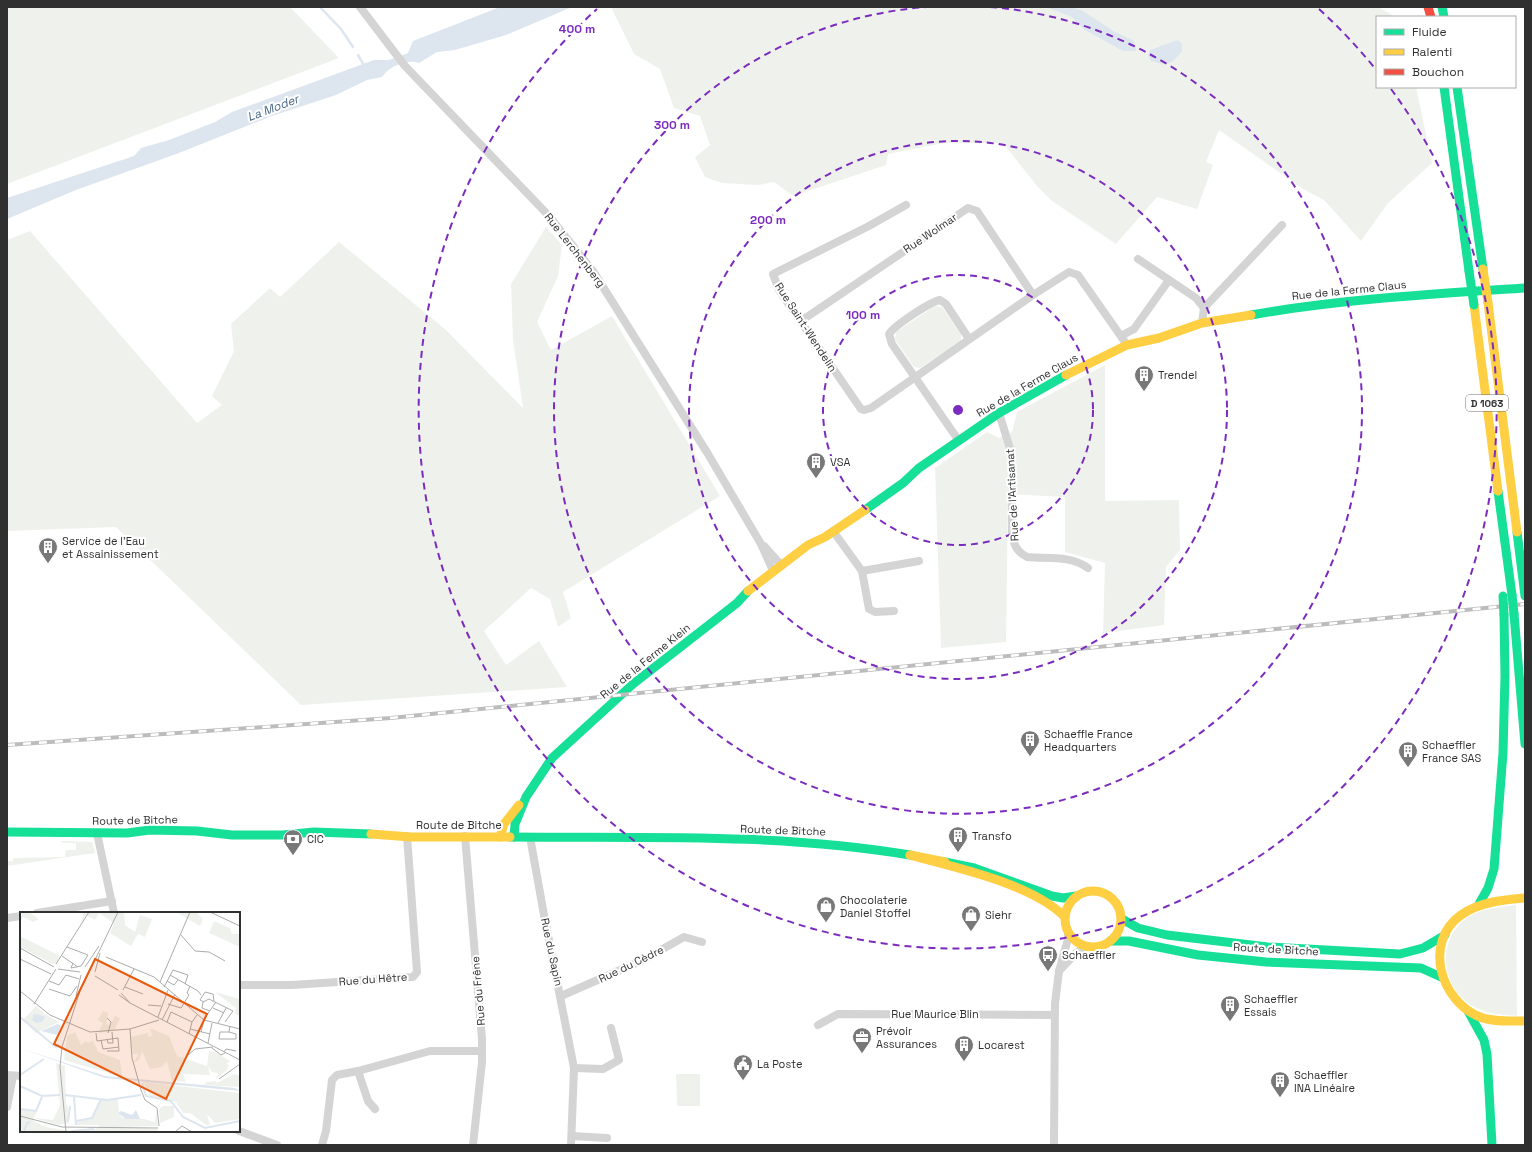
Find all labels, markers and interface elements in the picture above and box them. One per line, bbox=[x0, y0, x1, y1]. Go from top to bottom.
legend bbox=[1376, 16, 1516, 88]
text: 400 m bbox=[559, 21, 595, 37]
text: Fluide bbox=[1412, 24, 1447, 40]
text: Ralenti bbox=[1412, 44, 1452, 60]
text: Bouchon bbox=[1412, 64, 1464, 80]
water label: La Moder bbox=[245, 90, 302, 125]
text: 300 m bbox=[654, 117, 690, 133]
street label: Rue Lerchenberg bbox=[542, 210, 608, 290]
street label: Rue Wolmar bbox=[900, 210, 960, 256]
text: 200 m bbox=[750, 212, 786, 228]
street label: Rue de la Ferme Claus bbox=[1291, 277, 1407, 303]
street label: Rue Saint-Wendelin bbox=[772, 280, 840, 374]
text: 100 m bbox=[846, 307, 880, 323]
street label: Rue de la Ferme Claus bbox=[974, 350, 1081, 420]
building icon: Trendel bbox=[1133, 364, 1155, 392]
place label: Trendel bbox=[1158, 368, 1197, 382]
road number: D 1063 bbox=[1466, 395, 1508, 411]
centre of rings bbox=[951, 403, 965, 417]
street label: Rue de l'Artisanat bbox=[1003, 448, 1021, 542]
building icon: VSA bbox=[805, 451, 827, 479]
place label: VSA bbox=[830, 455, 850, 469]
place label: Service de l'Eau et Assainissement bbox=[62, 534, 159, 561]
building icon: Service de l'Eau et Assainissement bbox=[37, 536, 59, 564]
street label: Rue de la Ferme Klein bbox=[597, 620, 693, 702]
place label: Schaeffle France Headquarters bbox=[1044, 727, 1133, 754]
building icon: Schaeffle France Headquarters bbox=[1019, 729, 1041, 757]
place label: Schaeffler France SAS bbox=[1422, 738, 1481, 765]
building icon: Schaeffler France SAS bbox=[1397, 740, 1419, 768]
street label: Route de Bitche bbox=[92, 812, 178, 828]
street label: Route de Bitche bbox=[416, 818, 502, 832]
street label: Route de Bitche bbox=[740, 822, 826, 838]
building icon: Transfo bbox=[947, 825, 969, 853]
bank icon: CIC bbox=[282, 828, 304, 856]
place label: Transfo bbox=[972, 829, 1012, 843]
place label: CIC bbox=[307, 832, 324, 846]
place label: Chocolaterie Daniel Stoffel bbox=[840, 893, 911, 920]
shop icon: Chocolaterie Daniel Stoffel bbox=[815, 895, 837, 923]
shop icon: Siehr bbox=[960, 904, 982, 932]
place label: Siehr bbox=[985, 908, 1012, 922]
inset map bbox=[20, 912, 240, 1132]
street label: Rue du Sapin bbox=[538, 917, 566, 987]
street label: Route de Bitche bbox=[1233, 940, 1319, 958]
street label: Rue du Cèdre bbox=[596, 942, 666, 986]
bus stop icon: Schaeffler bbox=[1037, 944, 1059, 972]
place label: Schaeffler bbox=[1062, 948, 1116, 962]
street label: Rue du Frêne bbox=[468, 956, 488, 1026]
street label: Rue du Hêtre bbox=[338, 970, 408, 988]
place label: Schaeffler Essais bbox=[1244, 992, 1298, 1019]
building icon: Schaeffler Essais bbox=[1219, 994, 1241, 1022]
street label: Rue Maurice Blin bbox=[891, 1007, 979, 1021]
place label: Prévoir Assurances bbox=[876, 1024, 937, 1051]
office icon: Prévoir Assurances bbox=[851, 1026, 873, 1054]
building icon: Locarest bbox=[953, 1034, 975, 1062]
place label: Locarest bbox=[978, 1038, 1025, 1052]
public building icon: La Poste bbox=[732, 1053, 754, 1081]
place label: La Poste bbox=[757, 1057, 802, 1071]
place label: Schaeffler INA Linéaire bbox=[1294, 1068, 1355, 1095]
building icon: Schaeffler INA Linéaire bbox=[1269, 1070, 1291, 1098]

